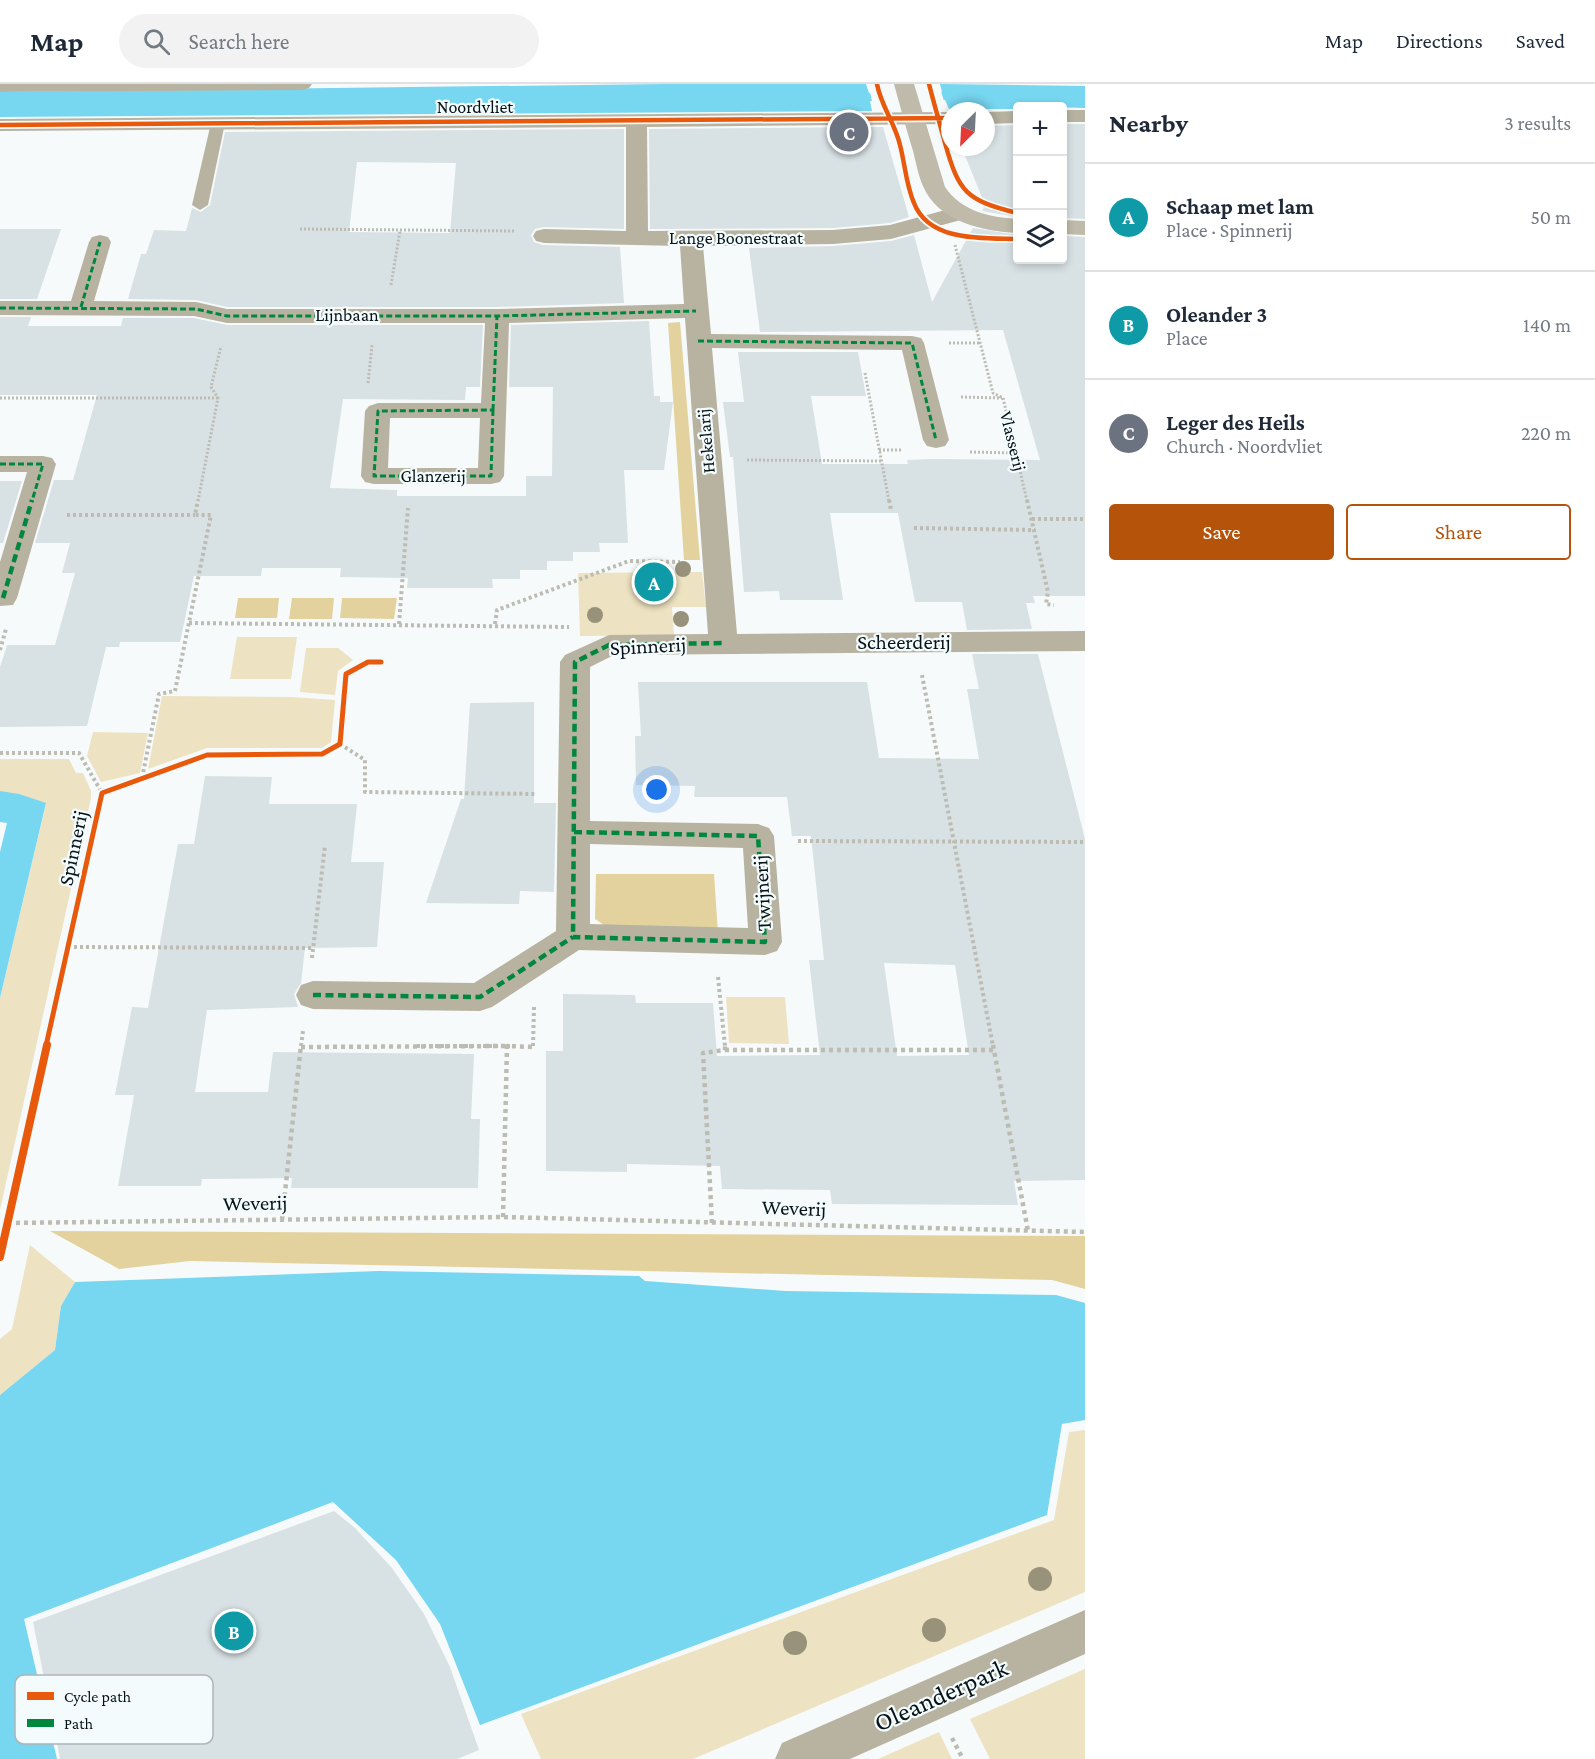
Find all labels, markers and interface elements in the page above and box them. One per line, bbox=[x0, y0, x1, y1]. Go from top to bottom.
search box bbox=[119, 14, 539, 68]
icon: search bbox=[140, 25, 173, 58]
text: Map bbox=[30, 26, 83, 57]
text: Search here bbox=[188, 29, 289, 54]
text: Map bbox=[1325, 29, 1363, 53]
text: Directions bbox=[1396, 29, 1483, 53]
text: Saved bbox=[1516, 29, 1565, 53]
street label: Noordvliet bbox=[437, 97, 514, 117]
north arrow bbox=[941, 102, 995, 156]
map controls bbox=[1013, 102, 1067, 264]
button: + bbox=[1013, 102, 1067, 156]
text: Nearby bbox=[1109, 109, 1188, 138]
pin: C bbox=[830, 110, 868, 154]
text: 3 results bbox=[1504, 112, 1571, 134]
button: − bbox=[1013, 156, 1067, 210]
text: Schaap met lam bbox=[1166, 194, 1314, 219]
text: A bbox=[1123, 206, 1134, 228]
text: 50 m bbox=[1530, 206, 1571, 228]
button: layers bbox=[1013, 210, 1067, 264]
text: Place · Spinnerij bbox=[1166, 219, 1292, 241]
street label: Lange Boonestraat bbox=[669, 228, 804, 248]
text: Oleander 3 bbox=[1166, 302, 1267, 327]
street label: Lijnbaan bbox=[315, 305, 379, 326]
text: B bbox=[1123, 314, 1134, 336]
text: 140 m bbox=[1523, 314, 1571, 336]
text: Place bbox=[1166, 327, 1208, 349]
street label: Hekelarij bbox=[693, 408, 720, 474]
street label: Vlasserij bbox=[995, 409, 1030, 473]
text: Leger des Heils bbox=[1166, 410, 1305, 435]
text: C bbox=[1122, 422, 1135, 444]
text: 220 m bbox=[1521, 422, 1571, 444]
text: Church · Noordvliet bbox=[1166, 435, 1322, 457]
street label: Glanzerij bbox=[400, 466, 466, 487]
button: Save bbox=[1109, 504, 1334, 560]
button: Share bbox=[1346, 504, 1571, 560]
pin: A bbox=[634, 560, 674, 604]
street label: Scheerderij bbox=[857, 630, 951, 654]
street label: Spinnerij bbox=[609, 632, 687, 660]
your location bbox=[642, 775, 671, 804]
street label: Spinnerij bbox=[53, 808, 93, 888]
street label: Twijnerij bbox=[748, 854, 776, 932]
street label: Weverij bbox=[223, 1190, 287, 1216]
street label: Weverij bbox=[761, 1195, 827, 1221]
pin: B bbox=[214, 1608, 254, 1654]
street label: Oleanderpark bbox=[870, 1652, 1013, 1737]
legend bbox=[15, 1675, 213, 1744]
text: Cycle path bbox=[64, 1688, 131, 1706]
text: Path bbox=[64, 1715, 94, 1732]

